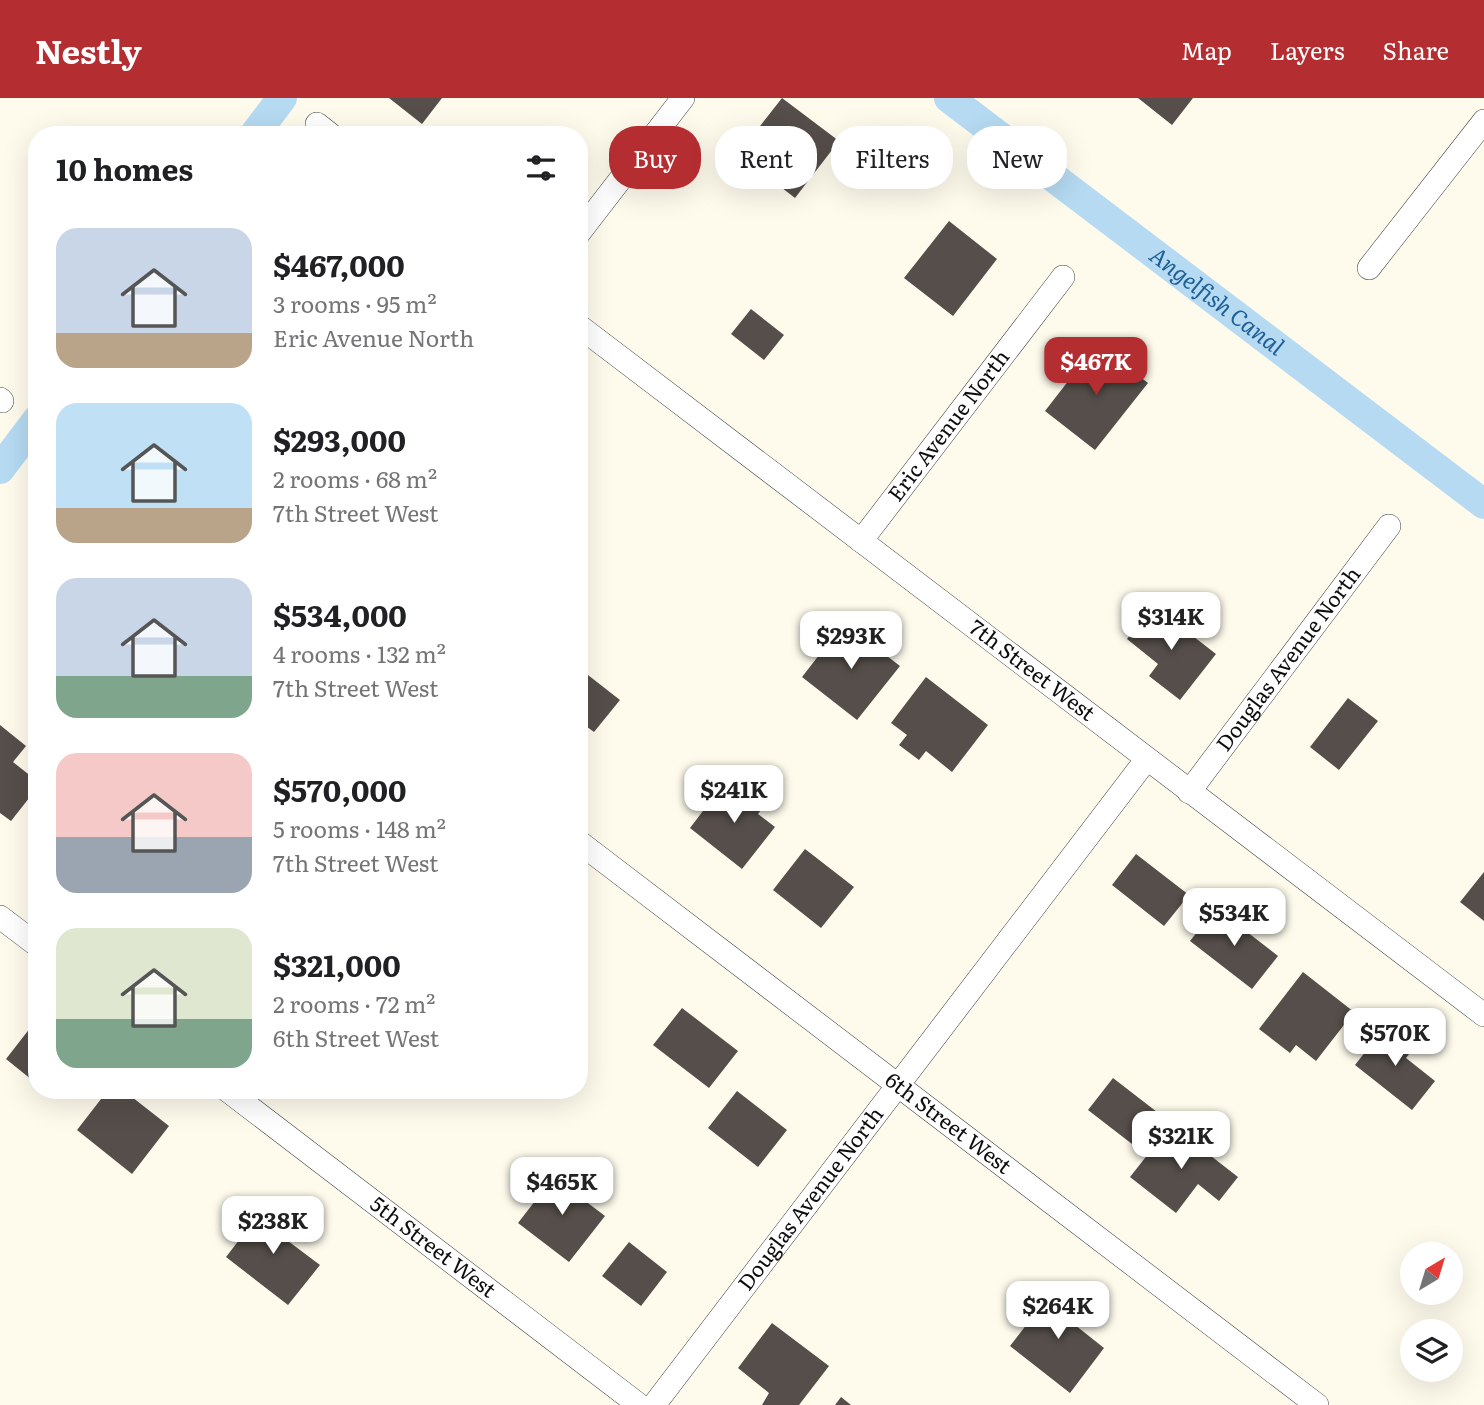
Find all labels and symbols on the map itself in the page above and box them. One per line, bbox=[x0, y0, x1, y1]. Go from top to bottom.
water label: Angelfish Canal bbox=[1143, 237, 1293, 362]
pin: $467K bbox=[1047, 338, 1145, 397]
street label: Eric Avenue North bbox=[879, 342, 1015, 507]
street label: Douglas Avenue North bbox=[1207, 559, 1366, 757]
pin: $314K bbox=[1122, 592, 1220, 652]
street label: 7th Street West bbox=[964, 611, 1103, 727]
pin: $293K bbox=[802, 612, 900, 671]
pin: $241K bbox=[685, 766, 783, 825]
pin: $534K bbox=[1185, 888, 1283, 948]
pin: $570K bbox=[1346, 1009, 1444, 1068]
street label: 6th Street West bbox=[880, 1063, 1020, 1180]
street label: Douglas Avenue North bbox=[729, 1099, 889, 1296]
pin: $321K bbox=[1132, 1112, 1230, 1171]
pin: $465K bbox=[513, 1158, 611, 1217]
street label: 5th Street West bbox=[365, 1187, 504, 1304]
pin: $238K bbox=[224, 1196, 322, 1256]
north arrow bbox=[1400, 1242, 1463, 1306]
pin: $264K bbox=[1009, 1282, 1107, 1341]

